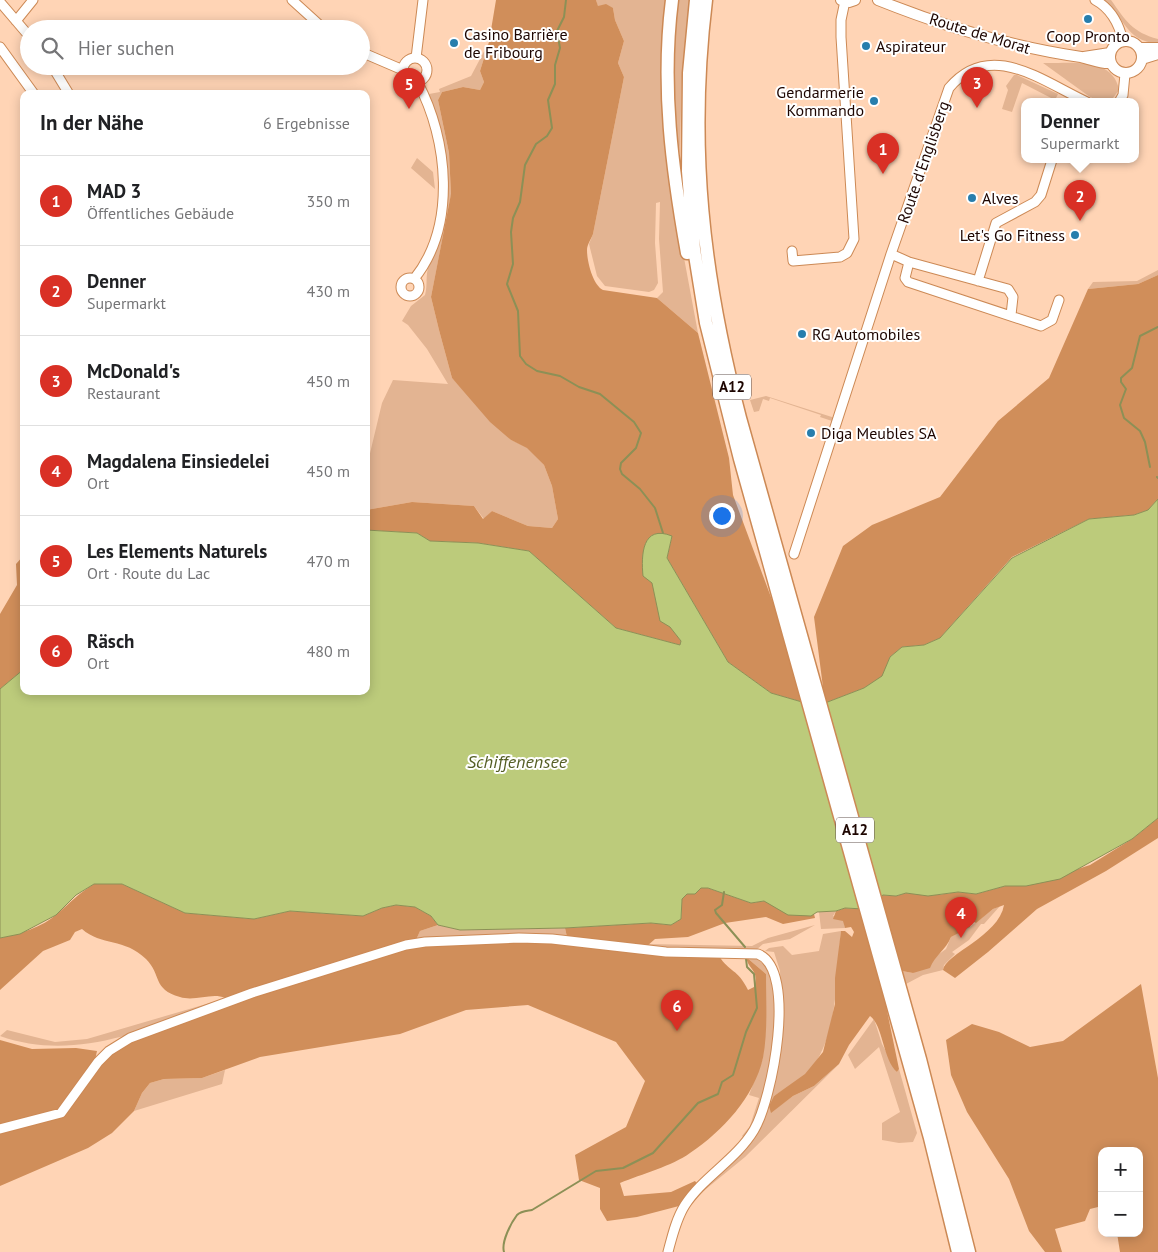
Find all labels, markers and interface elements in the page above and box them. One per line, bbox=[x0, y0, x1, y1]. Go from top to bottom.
street label: Route de Morat bbox=[927, 8, 1034, 58]
marker: Coop Pronto bbox=[1082, 13, 1094, 25]
search box bbox=[20, 20, 370, 75]
place label: Casino Barrière de Fribourg bbox=[464, 24, 568, 62]
place label: Coop Pronto bbox=[1046, 26, 1130, 46]
icon: search bbox=[38, 34, 66, 62]
text: Hier suchen bbox=[78, 36, 174, 60]
place label: Aspirateur bbox=[876, 36, 946, 56]
marker: Casino Barrière de Fribourg bbox=[448, 37, 460, 49]
marker: Aspirateur bbox=[860, 40, 872, 52]
pin: 3 bbox=[961, 67, 993, 108]
pin: 5 bbox=[393, 68, 425, 109]
place label: Gendarmerie Kommando bbox=[776, 82, 864, 120]
marker: Gendarmerie Kommando bbox=[868, 95, 880, 107]
street label: Route d'Englisberg bbox=[893, 98, 953, 226]
popup bbox=[1021, 98, 1139, 163]
text: In der Nähe bbox=[40, 109, 144, 136]
text: Denner bbox=[1041, 109, 1100, 133]
text: 6 Ergebnisse bbox=[263, 113, 350, 133]
pin: 1 bbox=[867, 133, 899, 174]
text: Supermarkt bbox=[1041, 133, 1119, 153]
text: MAD 3 bbox=[87, 179, 141, 203]
pin: 2 bbox=[1064, 180, 1096, 221]
place label: Alves bbox=[982, 188, 1019, 208]
text: 1 bbox=[51, 191, 61, 211]
text: 350 m bbox=[307, 191, 350, 211]
marker: Alves bbox=[966, 192, 978, 204]
text: Öffentliches Gebäude bbox=[87, 203, 234, 223]
place label: Let's Go Fitness bbox=[960, 225, 1065, 245]
marker: Let's Go Fitness bbox=[1069, 229, 1081, 241]
text: Denner bbox=[87, 269, 146, 293]
text: 2 bbox=[51, 281, 61, 301]
text: 430 m bbox=[307, 281, 350, 301]
text: Supermarkt bbox=[87, 293, 166, 313]
place label: RG Automobiles bbox=[812, 324, 920, 344]
marker: RG Automobiles bbox=[796, 328, 808, 340]
text: McDonald's bbox=[87, 359, 180, 383]
text: 3 bbox=[51, 371, 61, 391]
text: 450 m bbox=[307, 371, 350, 391]
road number: A12 bbox=[713, 374, 751, 400]
text: Restaurant bbox=[87, 383, 160, 403]
place label: Diga Meubles SA bbox=[821, 423, 937, 443]
marker: Diga Meubles SA bbox=[805, 427, 817, 439]
text: Magdalena Einsiedelei bbox=[87, 449, 270, 473]
text: 4 bbox=[51, 461, 61, 481]
text: 450 m bbox=[307, 461, 350, 481]
text: Ort bbox=[87, 473, 109, 493]
your location bbox=[709, 503, 735, 529]
text: Les Elements Naturels bbox=[87, 539, 267, 563]
text: 5 bbox=[51, 551, 61, 571]
text: 470 m bbox=[307, 551, 350, 571]
text: Ort · Route du Lac bbox=[87, 563, 210, 583]
text: Räsch bbox=[87, 629, 134, 653]
text: 6 bbox=[51, 641, 61, 661]
text: 480 m bbox=[307, 641, 350, 661]
text: Ort bbox=[87, 653, 109, 673]
water label: Schiffenensee bbox=[467, 750, 568, 773]
road number: A12 bbox=[836, 818, 874, 842]
pin: 4 bbox=[945, 897, 977, 938]
pin: 6 bbox=[661, 990, 693, 1031]
map controls bbox=[1098, 1147, 1143, 1237]
button: + bbox=[1098, 1147, 1143, 1192]
button: − bbox=[1098, 1192, 1143, 1237]

